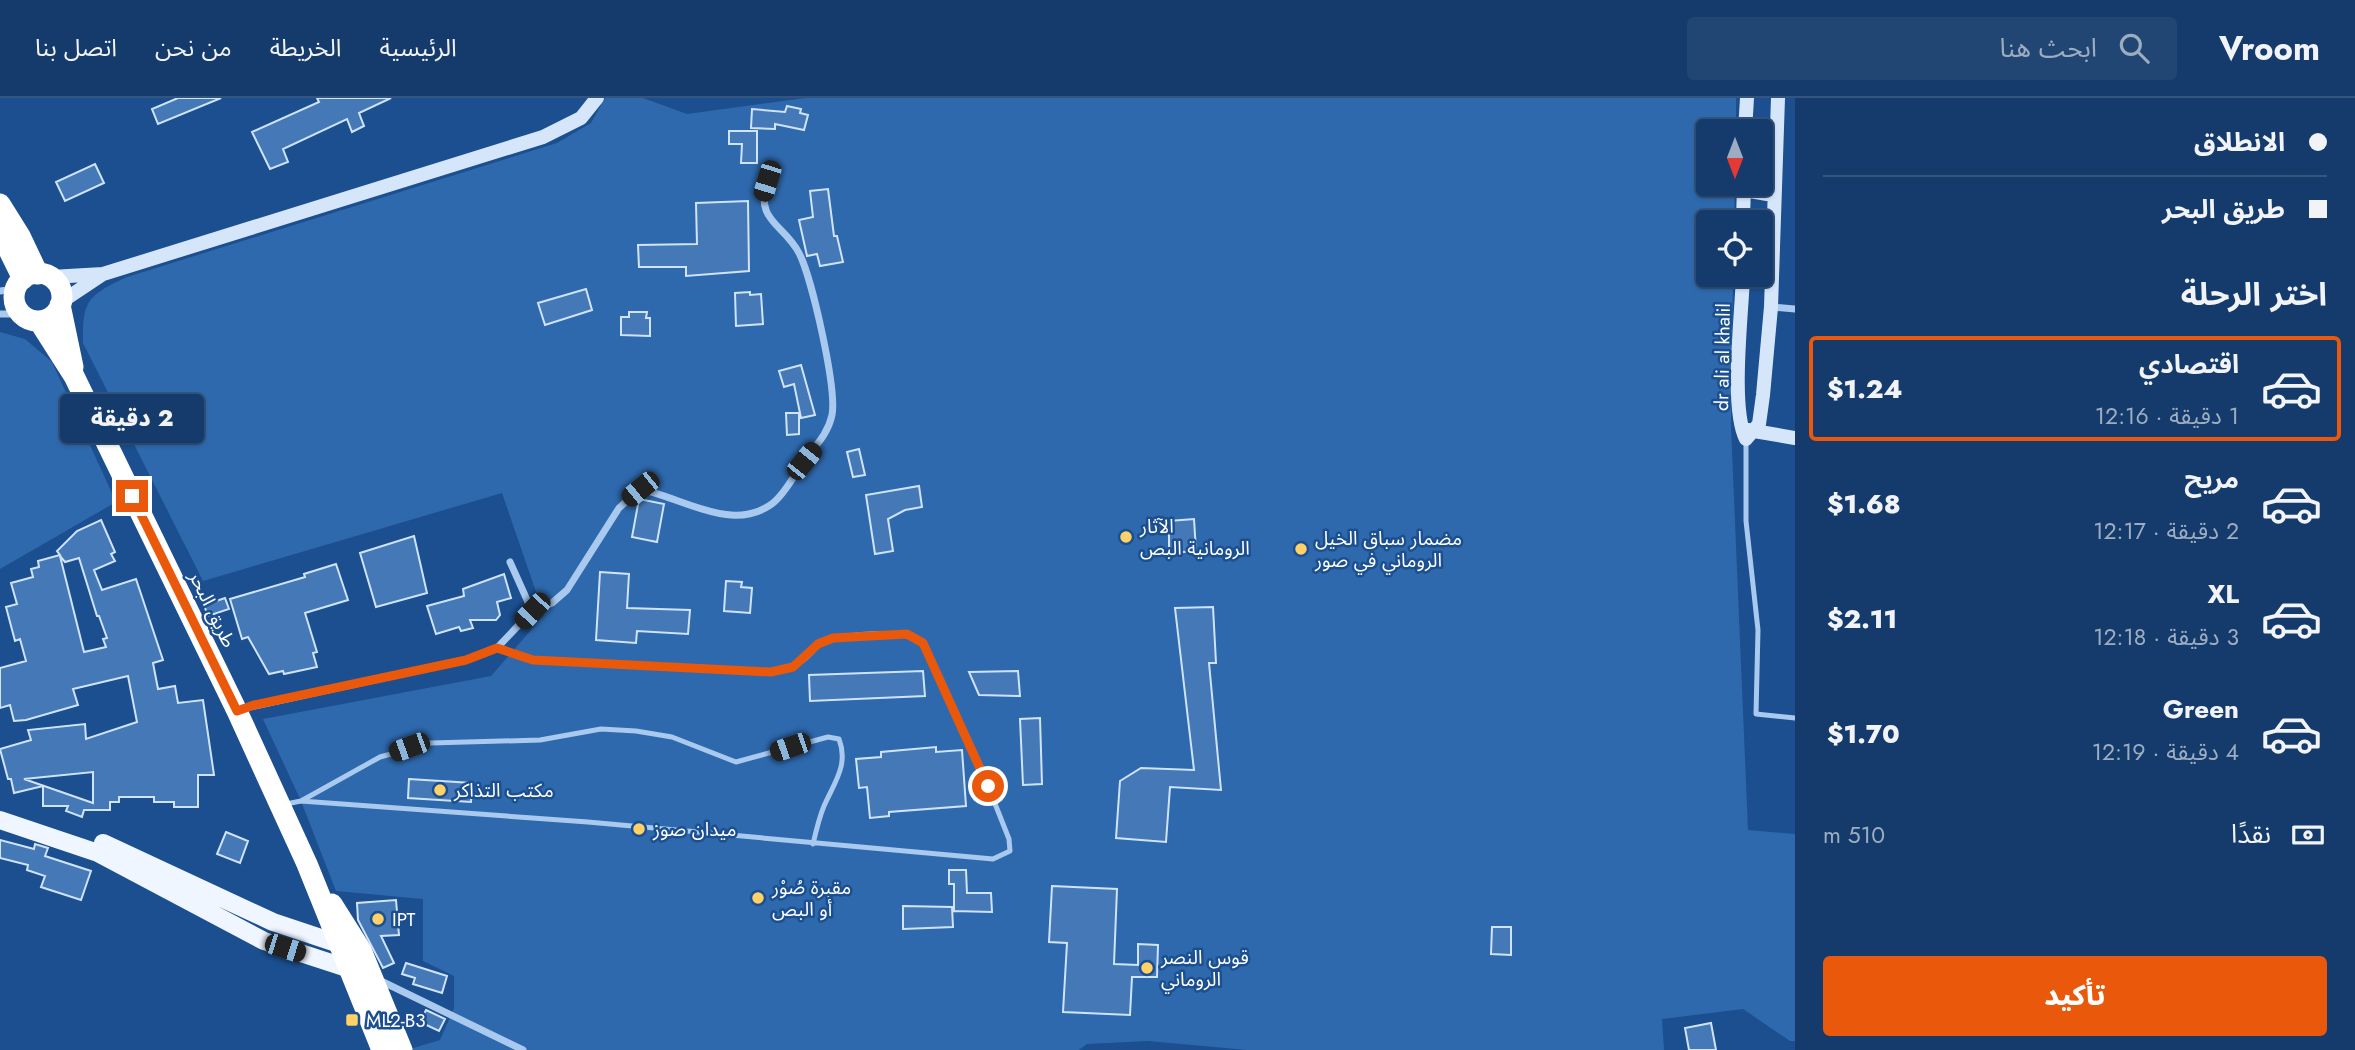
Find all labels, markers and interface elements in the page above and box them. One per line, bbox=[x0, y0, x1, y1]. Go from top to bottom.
search box bbox=[1687, 17, 2177, 80]
text: Vroom bbox=[2219, 25, 2320, 72]
text: ابحث هنا bbox=[2000, 29, 2097, 67]
icon: search bbox=[2115, 29, 2153, 67]
text: اتصل بنا bbox=[35, 30, 117, 65]
text: من نحن bbox=[155, 30, 232, 65]
text: الخريطة bbox=[270, 30, 342, 65]
text: الرئيسية bbox=[380, 30, 457, 65]
north arrow bbox=[1696, 119, 1773, 196]
map controls bbox=[1696, 119, 1773, 287]
text: الانطلاق bbox=[2194, 123, 2285, 161]
car bbox=[751, 158, 784, 204]
text: طريق البحر bbox=[2162, 190, 2285, 228]
button: locate bbox=[1696, 210, 1773, 287]
text: اختر الرحلة bbox=[2181, 271, 2327, 317]
street label: dr ali al khalil bbox=[1708, 303, 1737, 411]
text: اقتصادي bbox=[2139, 345, 2239, 383]
icon: car bbox=[2260, 357, 2323, 420]
text: $1.24 bbox=[1827, 370, 1903, 408]
callout: 2 دقيقة bbox=[60, 394, 204, 444]
text: 1 دقيقة · 12:16 bbox=[2095, 399, 2239, 433]
text: 2 دقيقة bbox=[91, 401, 173, 435]
car bbox=[783, 438, 826, 484]
text: مريح bbox=[2184, 460, 2239, 498]
car bbox=[618, 468, 663, 510]
icon: car bbox=[2260, 472, 2323, 535]
route end bbox=[116, 480, 148, 512]
text: $1.68 bbox=[1827, 485, 1901, 523]
place label: الآثار الرومانية البص bbox=[1139, 513, 1250, 562]
text: 2 دقيقة · 12:17 bbox=[2093, 514, 2239, 548]
place label: مضمار سباق الخيل الروماني في صور bbox=[1314, 525, 1462, 575]
marker: الآثار الرومانية البص bbox=[1118, 529, 1134, 545]
marker: مضمار سباق الخيل الروماني في صور bbox=[1293, 541, 1309, 557]
street label: طريق البحر bbox=[182, 565, 243, 652]
text: XL bbox=[2207, 575, 2239, 613]
icon: car bbox=[2260, 587, 2323, 650]
car bbox=[510, 588, 555, 634]
text: $2.11 bbox=[1827, 600, 1897, 638]
text: 3 دقيقة · 12:18 bbox=[2093, 620, 2239, 654]
text: Green bbox=[2163, 690, 2239, 728]
icon: car bbox=[2260, 702, 2323, 765]
text: $1.70 bbox=[1827, 715, 1900, 753]
car bbox=[386, 730, 433, 764]
car bbox=[767, 730, 814, 764]
text: 4 دقيقة · 12:19 bbox=[2092, 735, 2239, 769]
route start bbox=[972, 770, 1004, 802]
place label: مكتب التذاكر bbox=[453, 777, 554, 804]
marker: مكتب التذاكر bbox=[432, 782, 448, 798]
text: نقدًا bbox=[2231, 815, 2271, 853]
place label: ميدان صوز bbox=[652, 816, 737, 843]
icon: cash bbox=[2289, 816, 2327, 854]
text: 510 m bbox=[1823, 818, 1885, 852]
marker: ميدان صوز bbox=[631, 821, 647, 837]
place label: مقبرة صُوْر أو البص bbox=[771, 874, 851, 923]
marker: مقبرة صُوْر أو البص bbox=[750, 890, 766, 906]
place label: IPT bbox=[392, 906, 415, 933]
marker: IPT bbox=[370, 911, 386, 927]
car bbox=[262, 932, 309, 964]
place label: قوس النصر الروماني bbox=[1160, 944, 1249, 994]
button: تأكيد bbox=[1823, 956, 2327, 1036]
marker: قوس النصر الروماني bbox=[1139, 960, 1155, 976]
place label: ML2-B3 bbox=[366, 1007, 426, 1034]
marker: ML2-B3 bbox=[344, 1012, 360, 1028]

